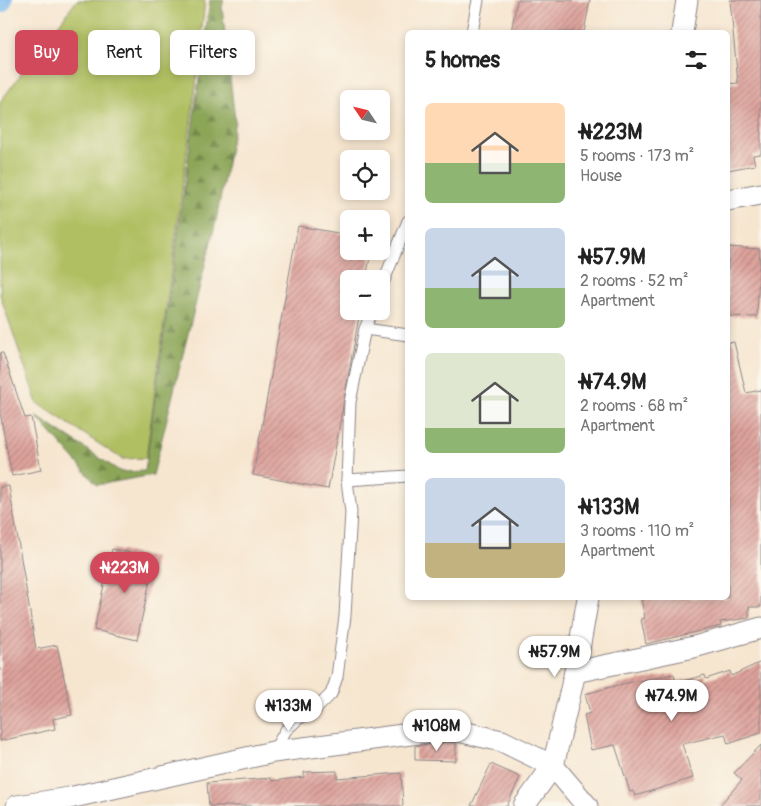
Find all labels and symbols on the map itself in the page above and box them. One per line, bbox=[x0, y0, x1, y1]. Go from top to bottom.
north arrow bbox=[340, 90, 390, 140]
pin: ₦223M bbox=[90, 552, 160, 594]
pin: ₦57.9M bbox=[514, 636, 596, 678]
pin: ₦74.9M bbox=[631, 680, 713, 722]
pin: ₦133M bbox=[254, 690, 324, 732]
pin: ₦108M bbox=[402, 710, 472, 752]

